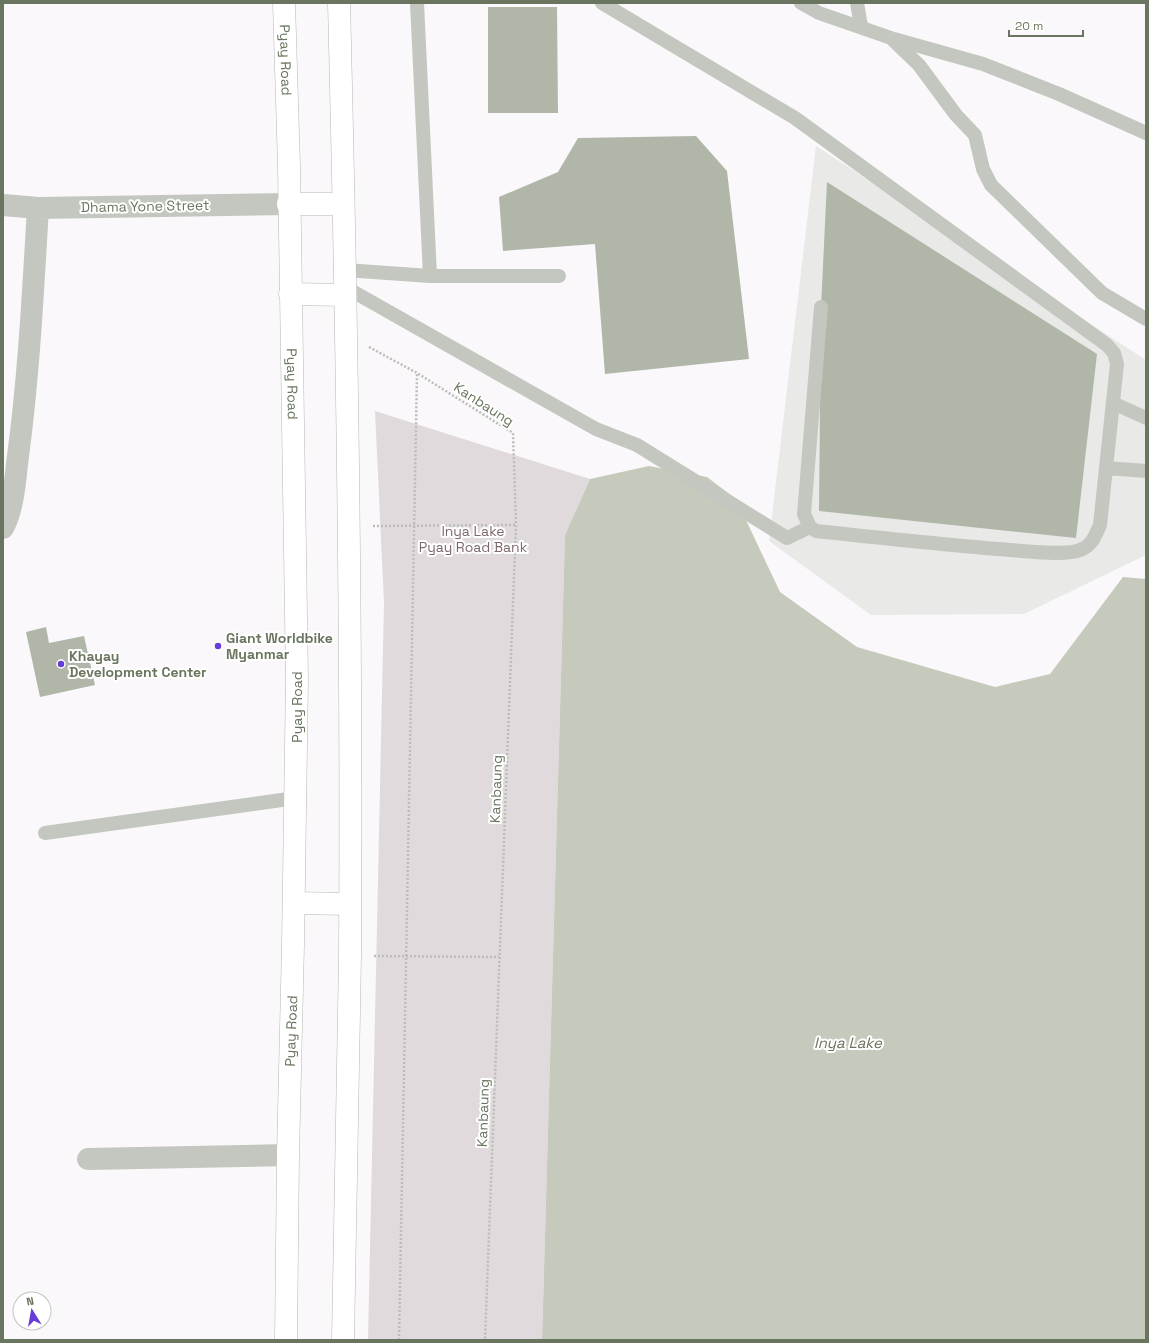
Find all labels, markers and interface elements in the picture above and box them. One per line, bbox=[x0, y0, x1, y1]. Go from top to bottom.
scale bar bbox=[1009, 12, 1083, 38]
text: 20 m bbox=[1015, 18, 1043, 34]
street label: Pyay Road bbox=[276, 24, 296, 96]
street label: Dhama Yone Street bbox=[81, 196, 209, 216]
street label: Pyay Road bbox=[283, 348, 302, 420]
street label: Kanbaung bbox=[450, 378, 518, 430]
park label: Inya Lake Pyay Road Bank bbox=[419, 522, 528, 556]
place label: Giant Worldbike Myanmar bbox=[226, 629, 333, 663]
marker: Giant Worldbike Myanmar bbox=[213, 641, 223, 651]
place label: Khayay Development Center bbox=[69, 647, 207, 681]
marker: Khayay Development Center bbox=[56, 659, 66, 669]
street label: Pyay Road bbox=[288, 671, 306, 743]
street label: Kanbaung bbox=[486, 755, 506, 823]
street label: Pyay Road bbox=[281, 995, 301, 1067]
water label: Inya Lake bbox=[814, 1033, 883, 1052]
street label: Kanbaung bbox=[473, 1079, 493, 1147]
north arrow bbox=[12, 1291, 52, 1331]
text: N bbox=[25, 1294, 35, 1309]

